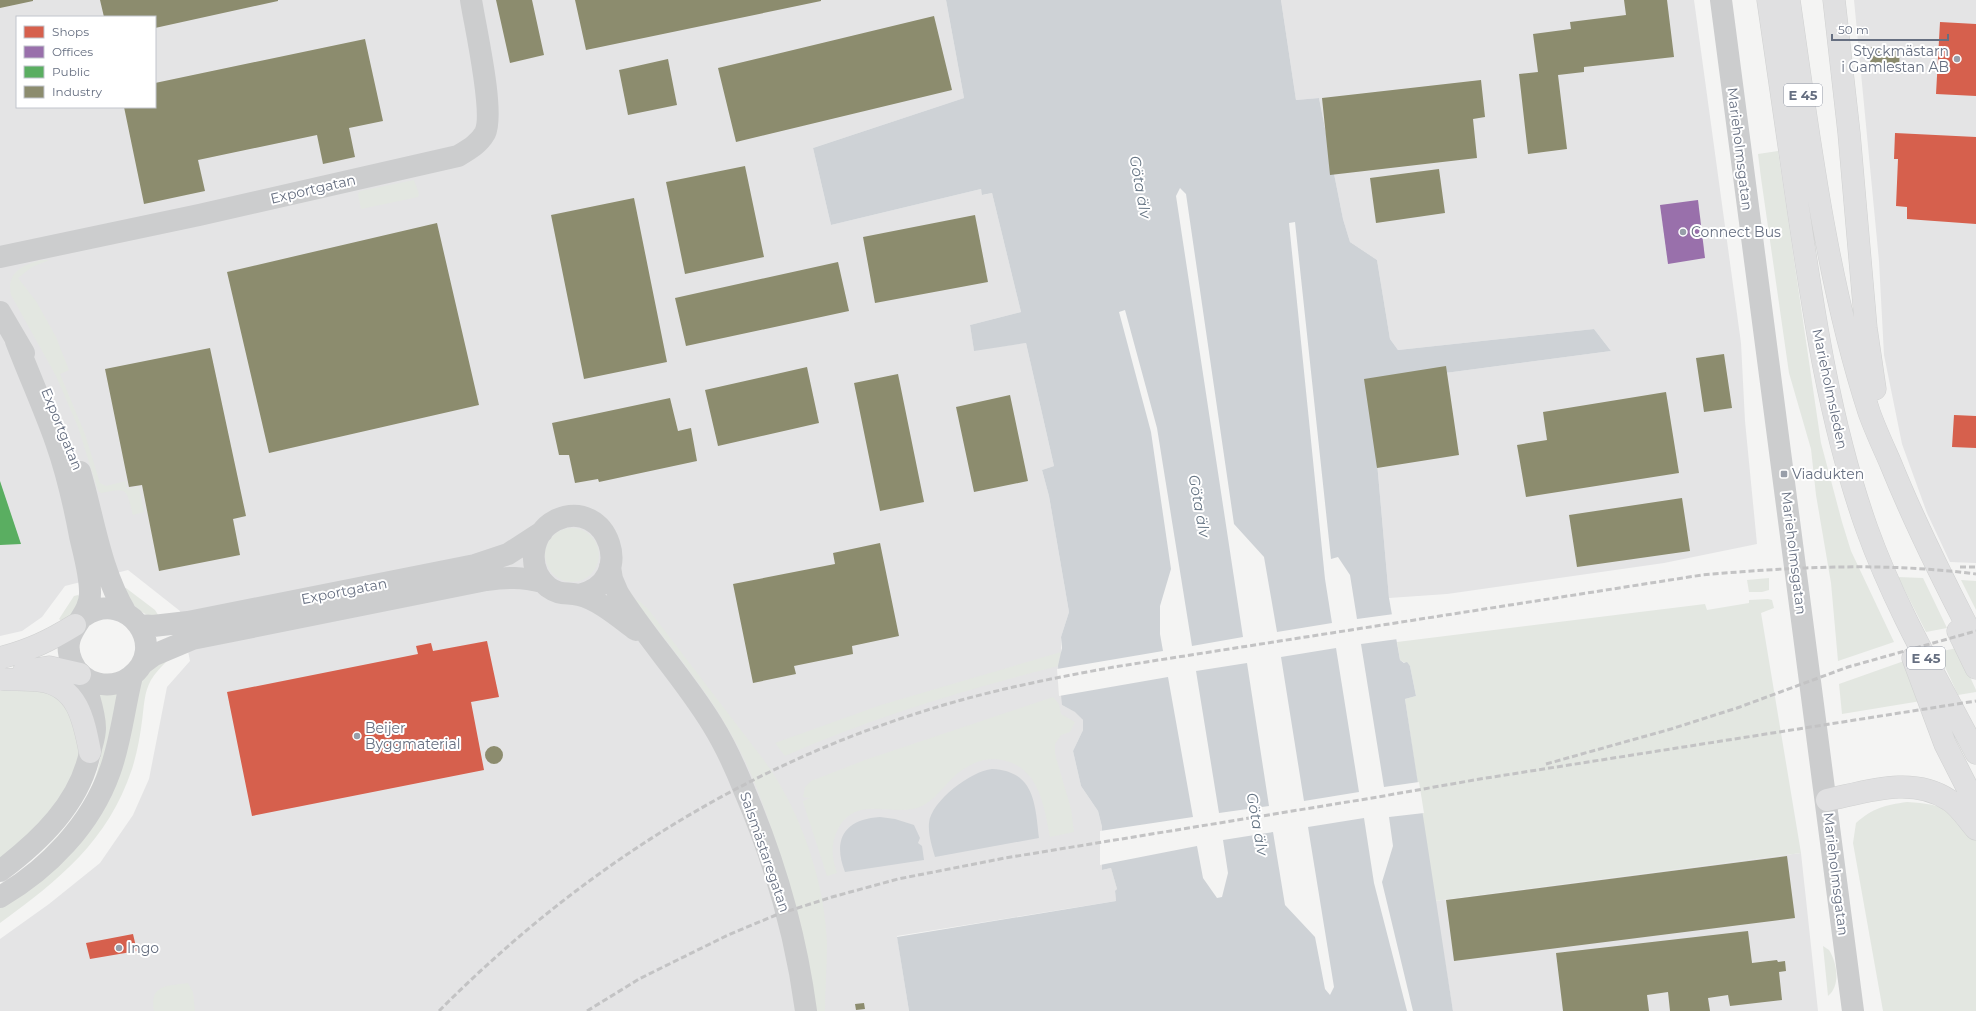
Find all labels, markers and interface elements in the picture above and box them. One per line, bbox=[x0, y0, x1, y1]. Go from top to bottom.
legend bbox=[16, 16, 156, 108]
scale bar bbox=[1832, 16, 1948, 42]
text: 50 m bbox=[1838, 22, 1869, 37]
text: Shops bbox=[52, 24, 89, 39]
place label: Styckmästarn i Gamlestan AB bbox=[1841, 42, 1949, 76]
text: Offices bbox=[52, 44, 93, 59]
marker: Styckmästarn i Gamlestan AB bbox=[1952, 54, 1962, 64]
text: Public bbox=[52, 64, 90, 79]
text: Industry bbox=[52, 84, 102, 99]
road number: E 45 bbox=[1784, 84, 1822, 106]
street label: Marieholmsgatan bbox=[1724, 86, 1756, 212]
water label: Göta älv bbox=[1126, 154, 1155, 221]
street label: Exportgatan bbox=[269, 170, 357, 208]
place label: Connect Bus bbox=[1691, 223, 1781, 241]
marker: Connect Bus bbox=[1678, 227, 1688, 237]
street label: Marieholmsleden bbox=[1808, 327, 1852, 451]
street label: Exportgatan bbox=[37, 385, 87, 473]
place label: Viadukten bbox=[1792, 465, 1864, 483]
marker: Viadukten bbox=[1779, 469, 1789, 479]
water label: Göta älv bbox=[1185, 473, 1214, 540]
street label: Marieholmsgatan bbox=[1778, 490, 1810, 616]
street label: Exportgatan bbox=[300, 574, 388, 608]
road number: E 45 bbox=[1907, 647, 1945, 669]
place label: Beijer Byggmaterial bbox=[365, 719, 460, 753]
marker: Beijer Byggmaterial bbox=[352, 731, 362, 741]
street label: Salsmästaregatan bbox=[736, 790, 794, 914]
water label: Göta älv bbox=[1243, 791, 1272, 858]
street label: Marieholmsgatan bbox=[1820, 811, 1852, 937]
place label: Ingo bbox=[127, 939, 159, 957]
marker: Ingo bbox=[114, 943, 124, 953]

